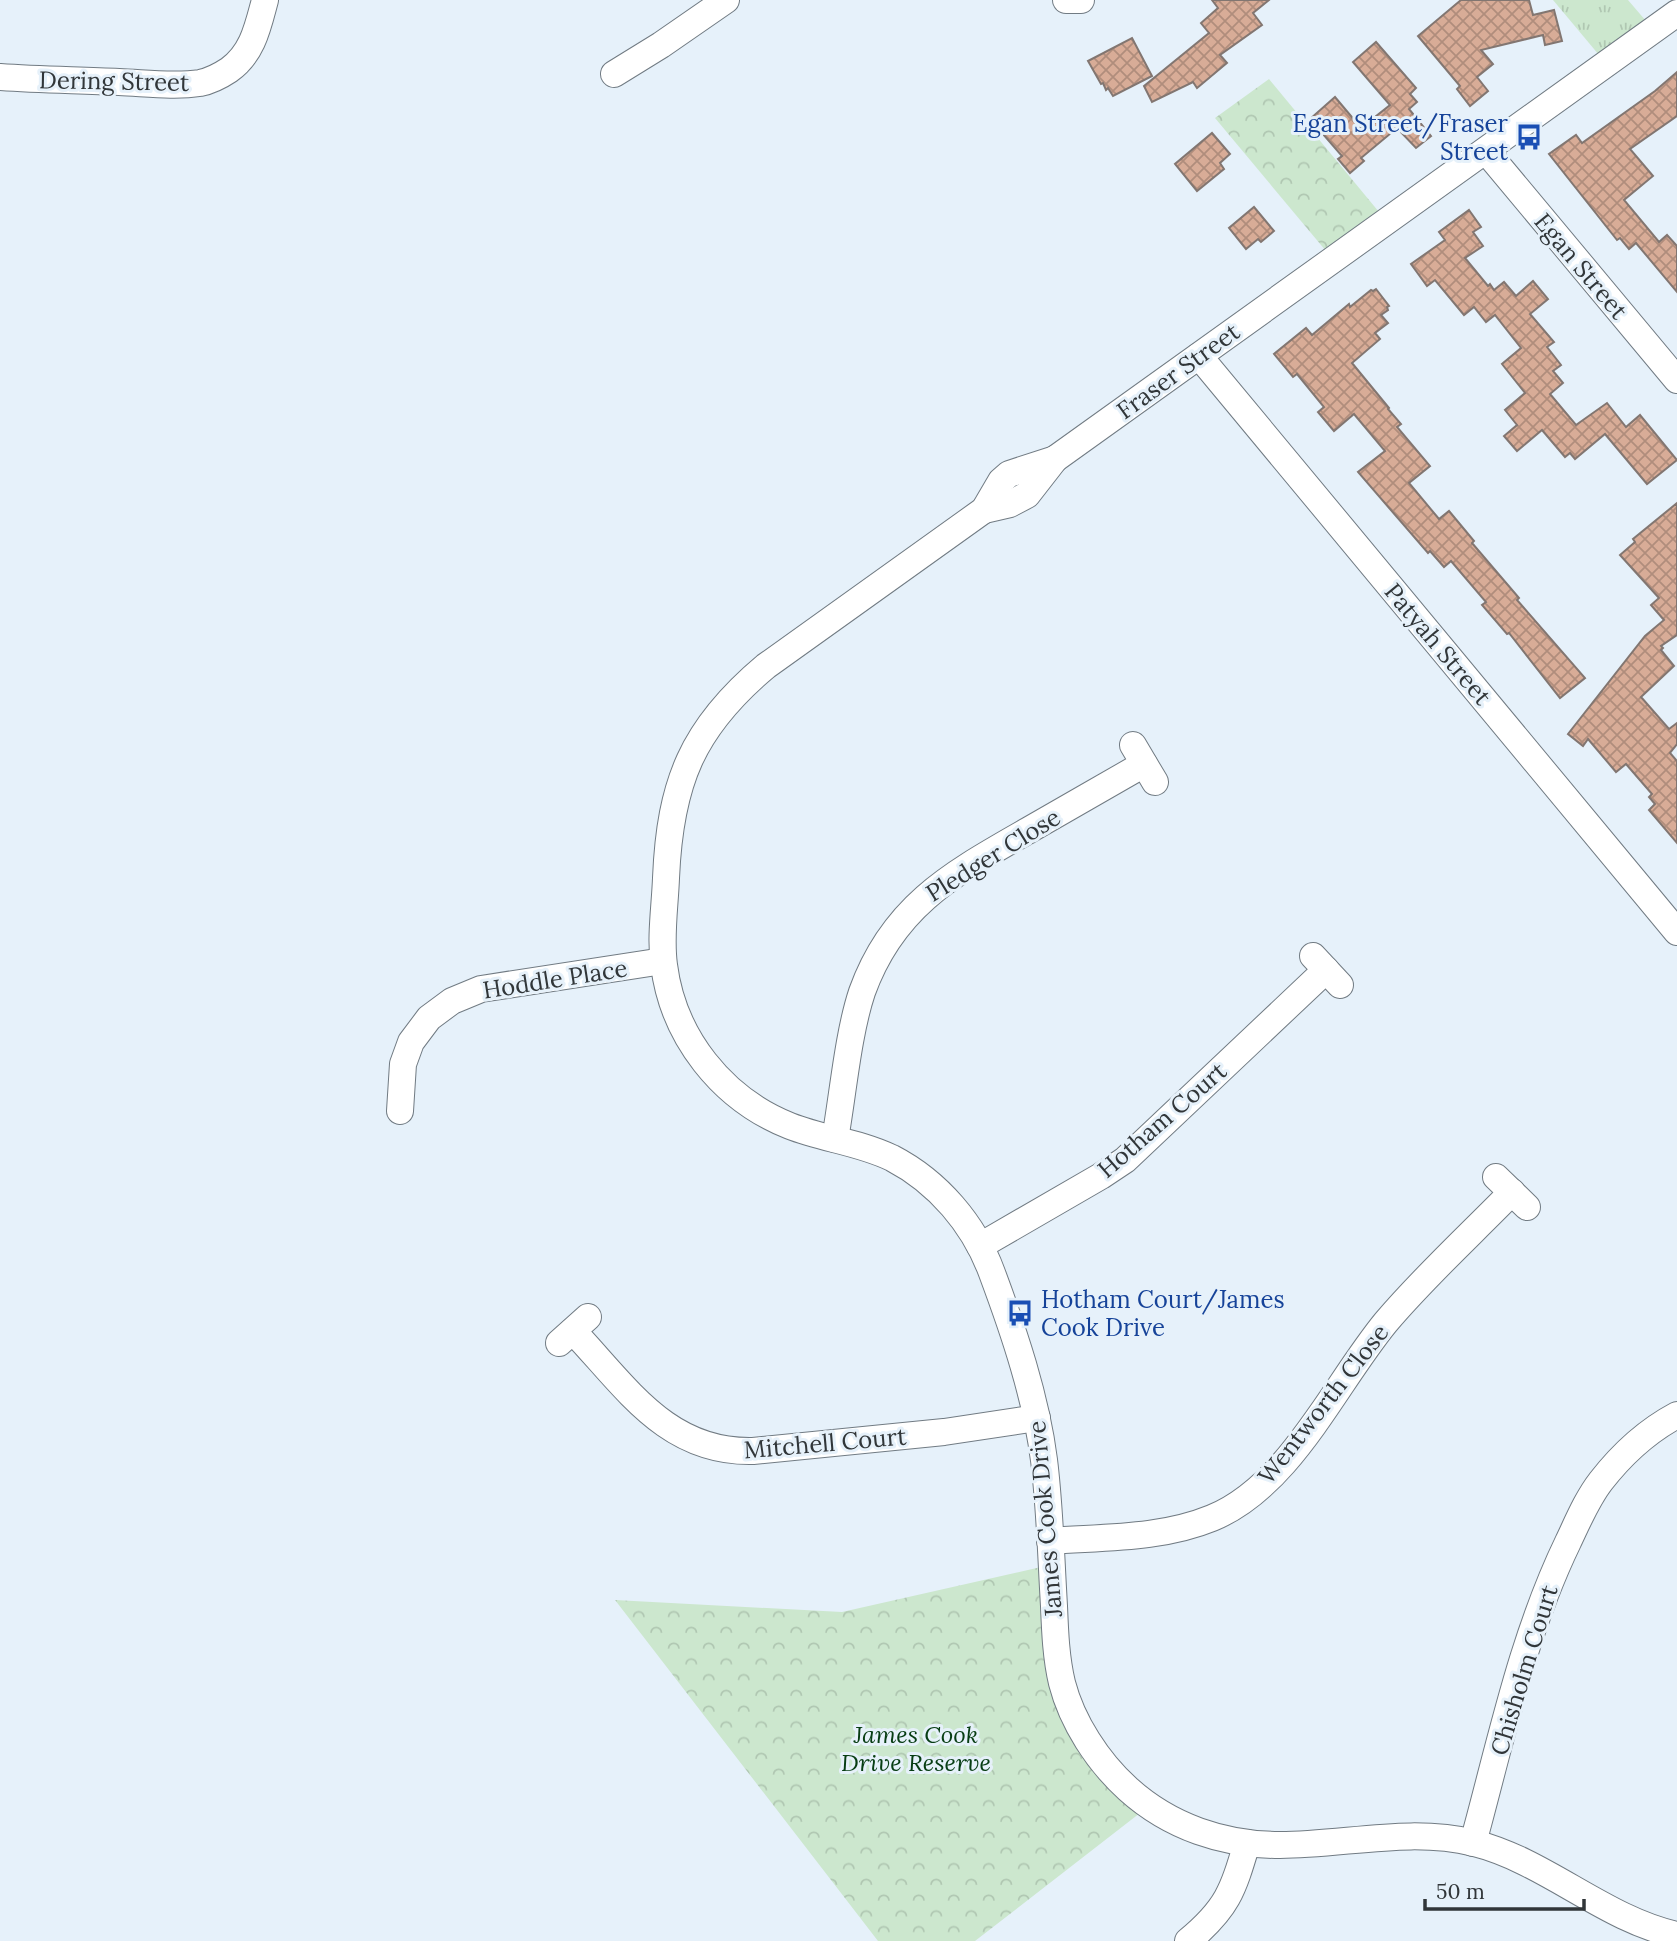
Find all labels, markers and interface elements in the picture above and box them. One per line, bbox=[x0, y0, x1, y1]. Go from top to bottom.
street label: Dering Street bbox=[39, 64, 190, 98]
place label: Egan Street/Fraser Street bbox=[1293, 108, 1509, 167]
bus stop icon: Egan Street/Fraser Street bbox=[1514, 122, 1544, 152]
street label: Egan Street bbox=[1528, 206, 1635, 326]
street label: Fraser Street bbox=[1110, 316, 1246, 426]
street label: Patyah Street bbox=[1378, 577, 1498, 712]
street label: Pledger Close bbox=[920, 801, 1066, 909]
street label: Hoddle Place bbox=[481, 952, 629, 1006]
street label: Hotham Court bbox=[1091, 1055, 1233, 1185]
place label: Hotham Court/James Cook Drive bbox=[1041, 1284, 1285, 1343]
bus stop icon: Hotham Court/James Cook Drive bbox=[1005, 1298, 1035, 1328]
street label: Wentworth Close bbox=[1251, 1318, 1395, 1490]
street label: Mitchell Court bbox=[742, 1420, 908, 1466]
street label: James Cook Drive bbox=[1021, 1420, 1069, 1619]
street label: Chisholm Court bbox=[1483, 1580, 1565, 1759]
park label: James Cook Drive Reserve bbox=[841, 1719, 991, 1778]
scale bar bbox=[1425, 1868, 1584, 1912]
text: 50 m bbox=[1436, 1878, 1485, 1905]

